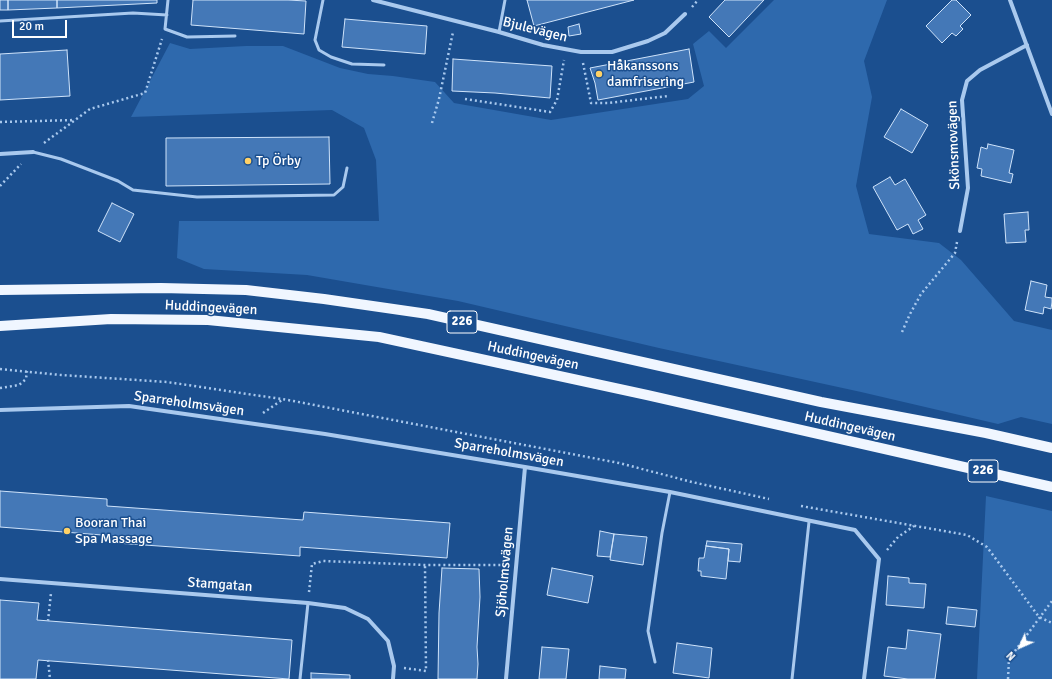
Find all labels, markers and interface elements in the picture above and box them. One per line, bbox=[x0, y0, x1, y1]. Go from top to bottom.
scale bar bbox=[14, 12, 69, 38]
street label: Bjulevägen bbox=[501, 14, 569, 46]
text: 20 m bbox=[19, 19, 44, 34]
place label: Håkanssons damfrisering bbox=[607, 58, 684, 90]
marker: Håkanssons damfrisering bbox=[594, 69, 604, 79]
street label: Skönsmovägen bbox=[944, 100, 964, 190]
place label: Tp Örby bbox=[256, 153, 301, 169]
marker: Tp Örby bbox=[243, 156, 253, 166]
street label: Huddingevägen bbox=[164, 297, 258, 319]
road number: 226 bbox=[447, 311, 477, 333]
street label: Huddingevägen bbox=[486, 338, 580, 374]
street label: Sparreholmsvägen bbox=[133, 388, 245, 420]
street label: Huddingevägen bbox=[803, 408, 897, 446]
street label: Sparreholmsvägen bbox=[453, 435, 565, 471]
road number: 226 bbox=[968, 460, 998, 482]
place label: Booran Thai Spa Massage bbox=[75, 515, 152, 548]
marker: Booran Thai Spa Massage bbox=[62, 526, 72, 536]
street label: Sjöholmsvägen bbox=[493, 526, 517, 618]
street label: Stamgatan bbox=[187, 574, 253, 596]
north arrow bbox=[1000, 627, 1040, 667]
text: N bbox=[1004, 649, 1018, 663]

